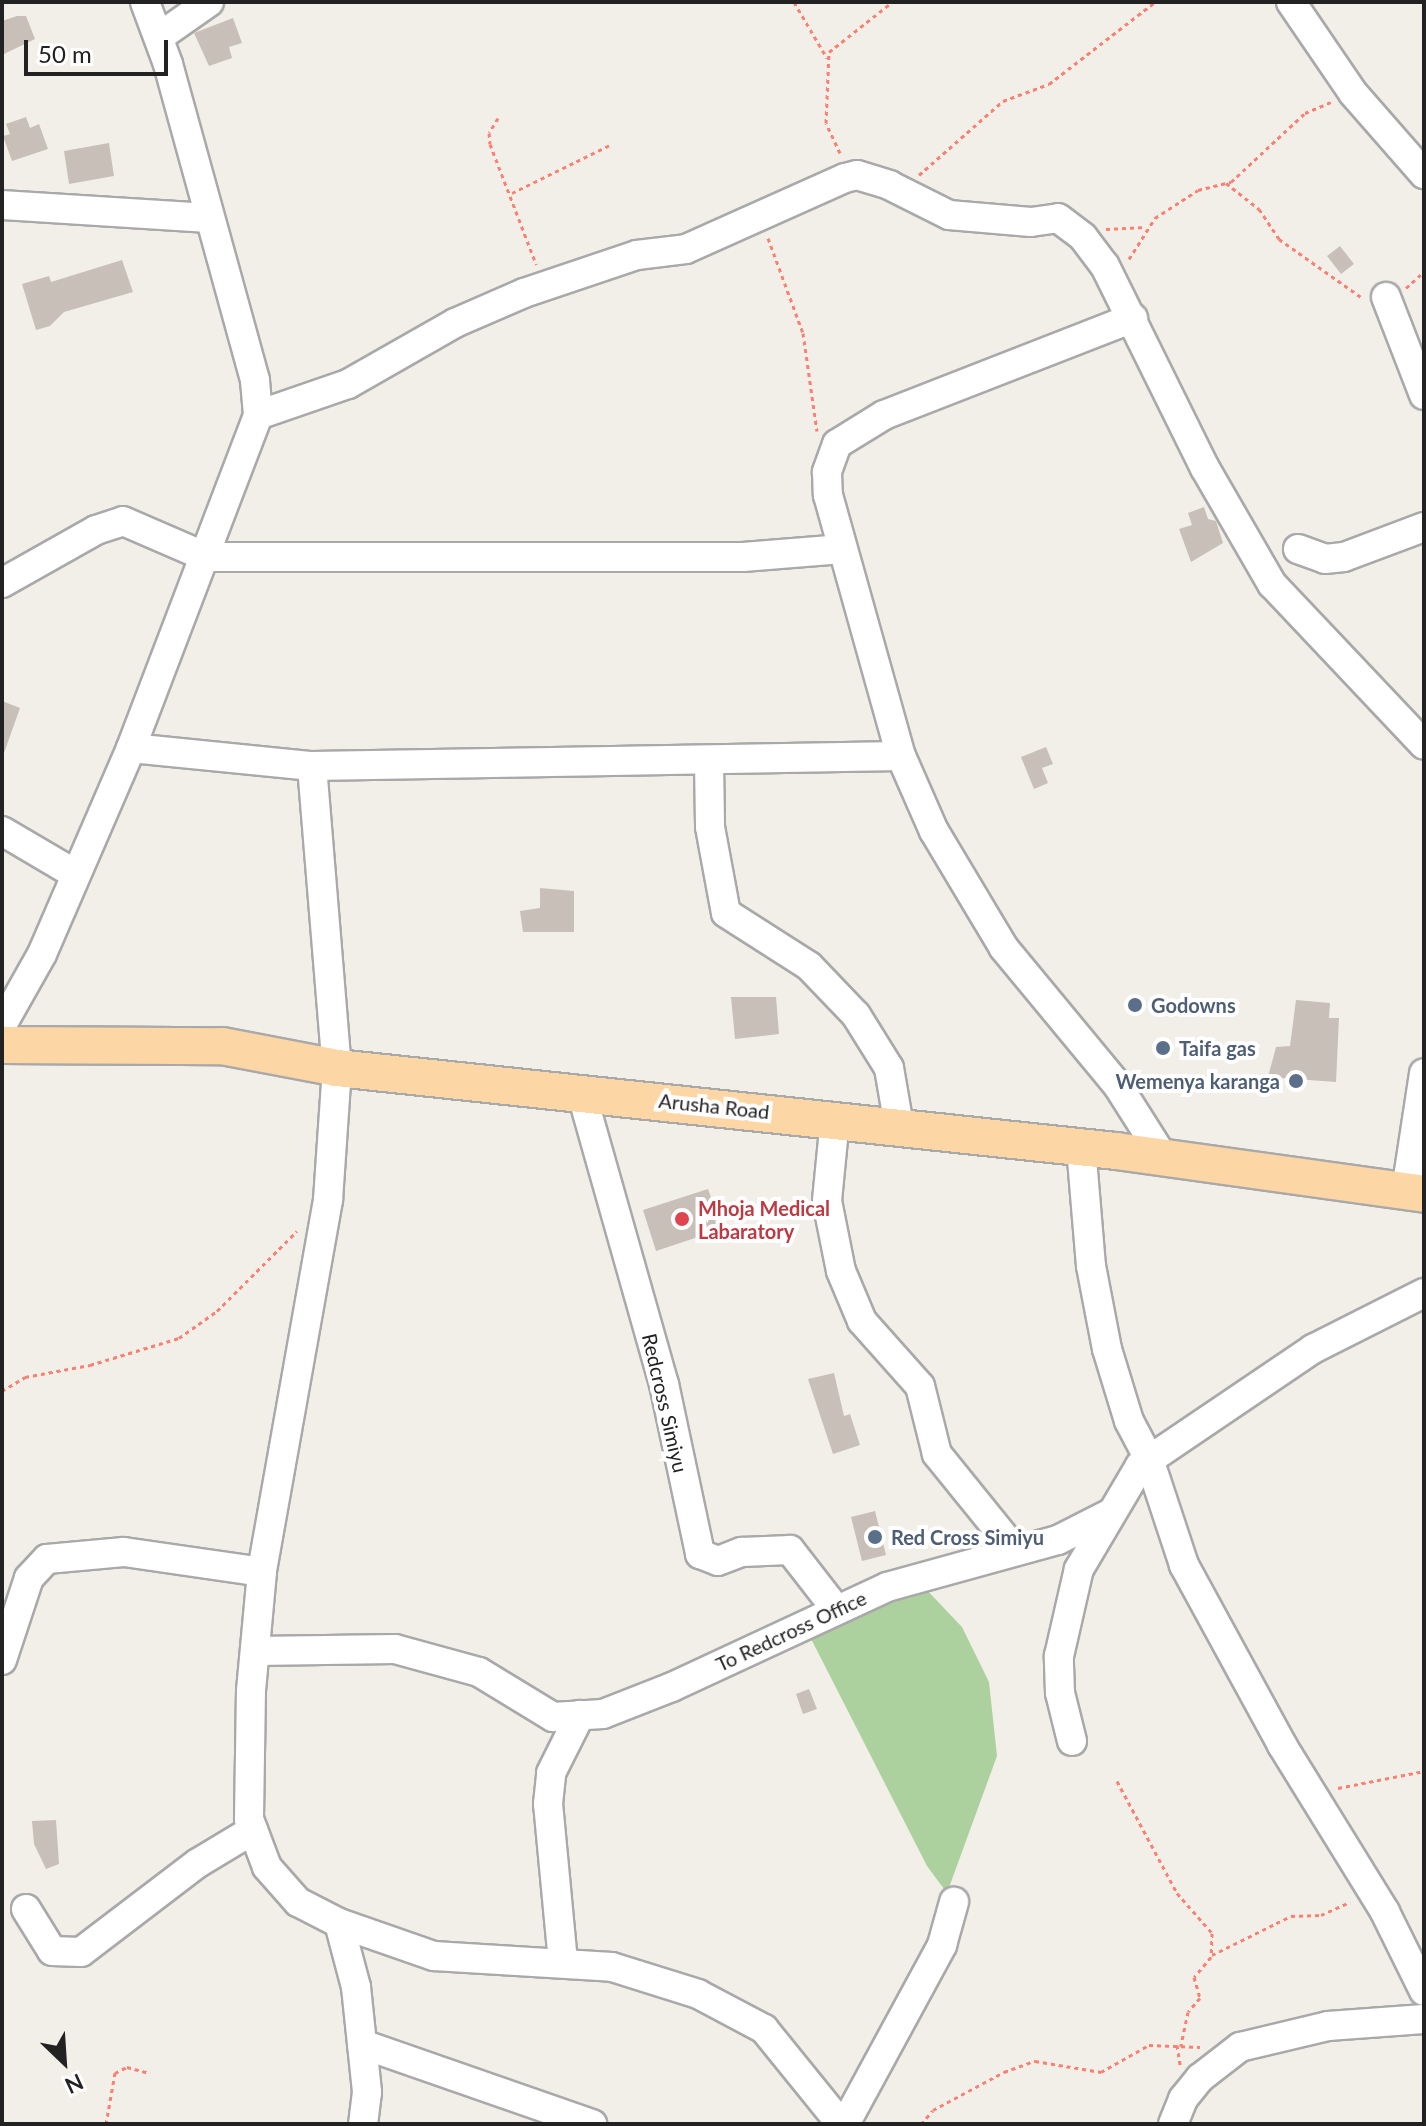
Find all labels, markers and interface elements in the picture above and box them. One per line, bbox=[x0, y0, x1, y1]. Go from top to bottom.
scale bar bbox=[28, 24, 172, 74]
text: 50 m bbox=[38, 39, 92, 68]
place label: Godowns bbox=[1151, 993, 1236, 1017]
marker: Godowns bbox=[1126, 996, 1144, 1014]
place label: Taifa gas bbox=[1179, 1036, 1256, 1060]
marker: Taifa gas bbox=[1154, 1039, 1172, 1057]
place label: Wemenya karanga bbox=[1115, 1069, 1280, 1093]
marker: Wemenya karanga bbox=[1287, 1072, 1305, 1090]
street label: Arusha Road bbox=[657, 1088, 771, 1124]
place label: Mhoja Medical Labaratory bbox=[698, 1196, 830, 1243]
marker: Mhoja Medical Labaratory bbox=[673, 1210, 691, 1228]
street label: Redcross Simiyu bbox=[637, 1331, 693, 1475]
place label: Red Cross Simiyu bbox=[891, 1525, 1044, 1549]
marker: Red Cross Simiyu bbox=[866, 1528, 884, 1546]
street label: To Redcross Office bbox=[712, 1586, 870, 1676]
north arrow bbox=[24, 2022, 104, 2102]
text: N bbox=[61, 2068, 88, 2100]

